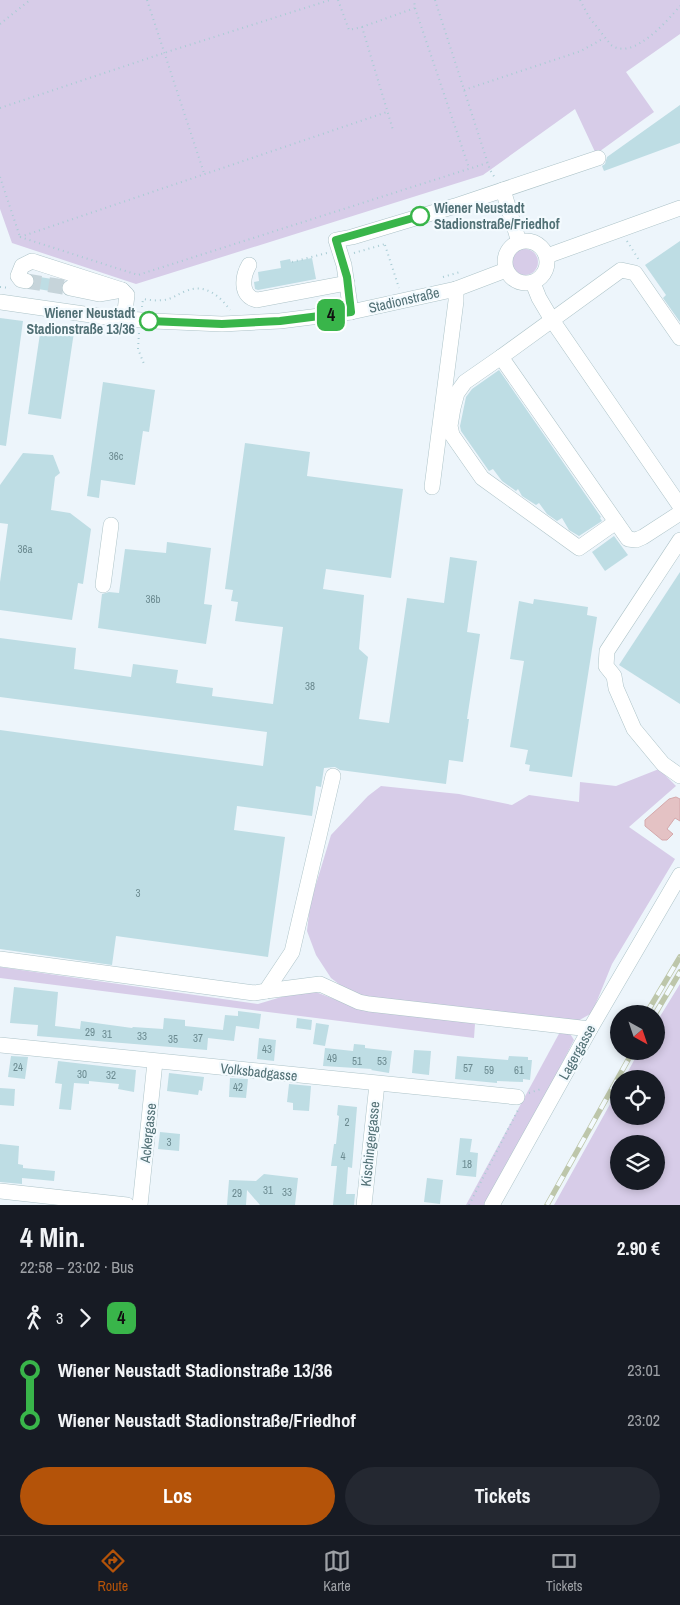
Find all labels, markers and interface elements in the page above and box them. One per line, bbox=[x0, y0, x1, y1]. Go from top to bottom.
place label: Wiener Neustadt Stadionstraße/Friedhof bbox=[434, 199, 560, 233]
marker: Wiener Neustadt Stadionstraße/Friedhof bbox=[410, 206, 430, 226]
street label: Stadionstraße bbox=[367, 283, 441, 317]
line badge: 4 bbox=[315, 299, 347, 331]
text: 4 bbox=[327, 302, 335, 327]
place label: Wiener Neustadt Stadionstraße 13/36 bbox=[27, 304, 135, 338]
marker: Wiener Neustadt Stadionstraße 13/36 bbox=[139, 311, 159, 331]
house number: 36c bbox=[109, 449, 124, 463]
house number: 36a bbox=[17, 542, 33, 556]
house number: 36b bbox=[145, 592, 161, 606]
house number: 38 bbox=[305, 679, 315, 693]
house number: 3 bbox=[135, 886, 141, 900]
north arrow bbox=[610, 1005, 665, 1060]
map controls bbox=[610, 1005, 665, 1190]
street label: Lagergasse bbox=[555, 1021, 599, 1083]
house number: 29 bbox=[85, 1025, 95, 1039]
house number: 31 bbox=[102, 1027, 112, 1041]
house number: 33 bbox=[137, 1029, 147, 1043]
house number: 37 bbox=[193, 1031, 203, 1045]
house number: 35 bbox=[168, 1032, 178, 1046]
house number: 43 bbox=[262, 1042, 272, 1056]
house number: 49 bbox=[327, 1051, 337, 1065]
house number: 51 bbox=[352, 1054, 362, 1068]
house number: 53 bbox=[377, 1054, 387, 1068]
street label: Volksbadgasse bbox=[220, 1059, 298, 1085]
house number: 24 bbox=[13, 1060, 23, 1074]
house number: 57 bbox=[463, 1061, 473, 1075]
house number: 59 bbox=[484, 1063, 494, 1077]
house number: 61 bbox=[514, 1063, 524, 1077]
house number: 30 bbox=[77, 1067, 87, 1081]
house number: 32 bbox=[106, 1068, 116, 1082]
button: locate bbox=[610, 1070, 665, 1125]
house number: 42 bbox=[233, 1080, 243, 1094]
street label: Kischingergasse bbox=[357, 1101, 383, 1187]
street label: Ackergasse bbox=[136, 1102, 160, 1165]
house number: 2 bbox=[344, 1115, 350, 1129]
house number: 3 bbox=[166, 1135, 172, 1149]
button: layers bbox=[610, 1135, 665, 1190]
house number: 4 bbox=[340, 1149, 346, 1163]
house number: 18 bbox=[462, 1157, 472, 1171]
house number: 31 bbox=[263, 1183, 273, 1197]
house number: 33 bbox=[282, 1185, 292, 1199]
house number: 29 bbox=[232, 1186, 242, 1200]
text: 4 Min. bbox=[20, 1218, 85, 1256]
text: 2.90 € bbox=[617, 1235, 660, 1261]
text: 22:58 – 23:02 · Bus bbox=[20, 1256, 134, 1278]
icon: walk bbox=[20, 1304, 48, 1332]
icon: forward bbox=[71, 1304, 99, 1332]
text: 4 bbox=[117, 1305, 126, 1330]
text: 3 bbox=[56, 1307, 63, 1329]
text: Wiener Neustadt Stadionstraße 13/36 bbox=[58, 1357, 332, 1383]
text: 23:01 bbox=[627, 1359, 660, 1381]
text: Wiener Neustadt Stadionstraße/Friedhof bbox=[58, 1407, 356, 1433]
text: 23:02 bbox=[627, 1409, 660, 1431]
button: Los bbox=[20, 1467, 335, 1525]
button: Tickets bbox=[345, 1467, 660, 1525]
tab: Route bbox=[97, 1547, 128, 1595]
tab: Karte bbox=[323, 1547, 351, 1595]
tab: Tickets bbox=[546, 1547, 583, 1595]

